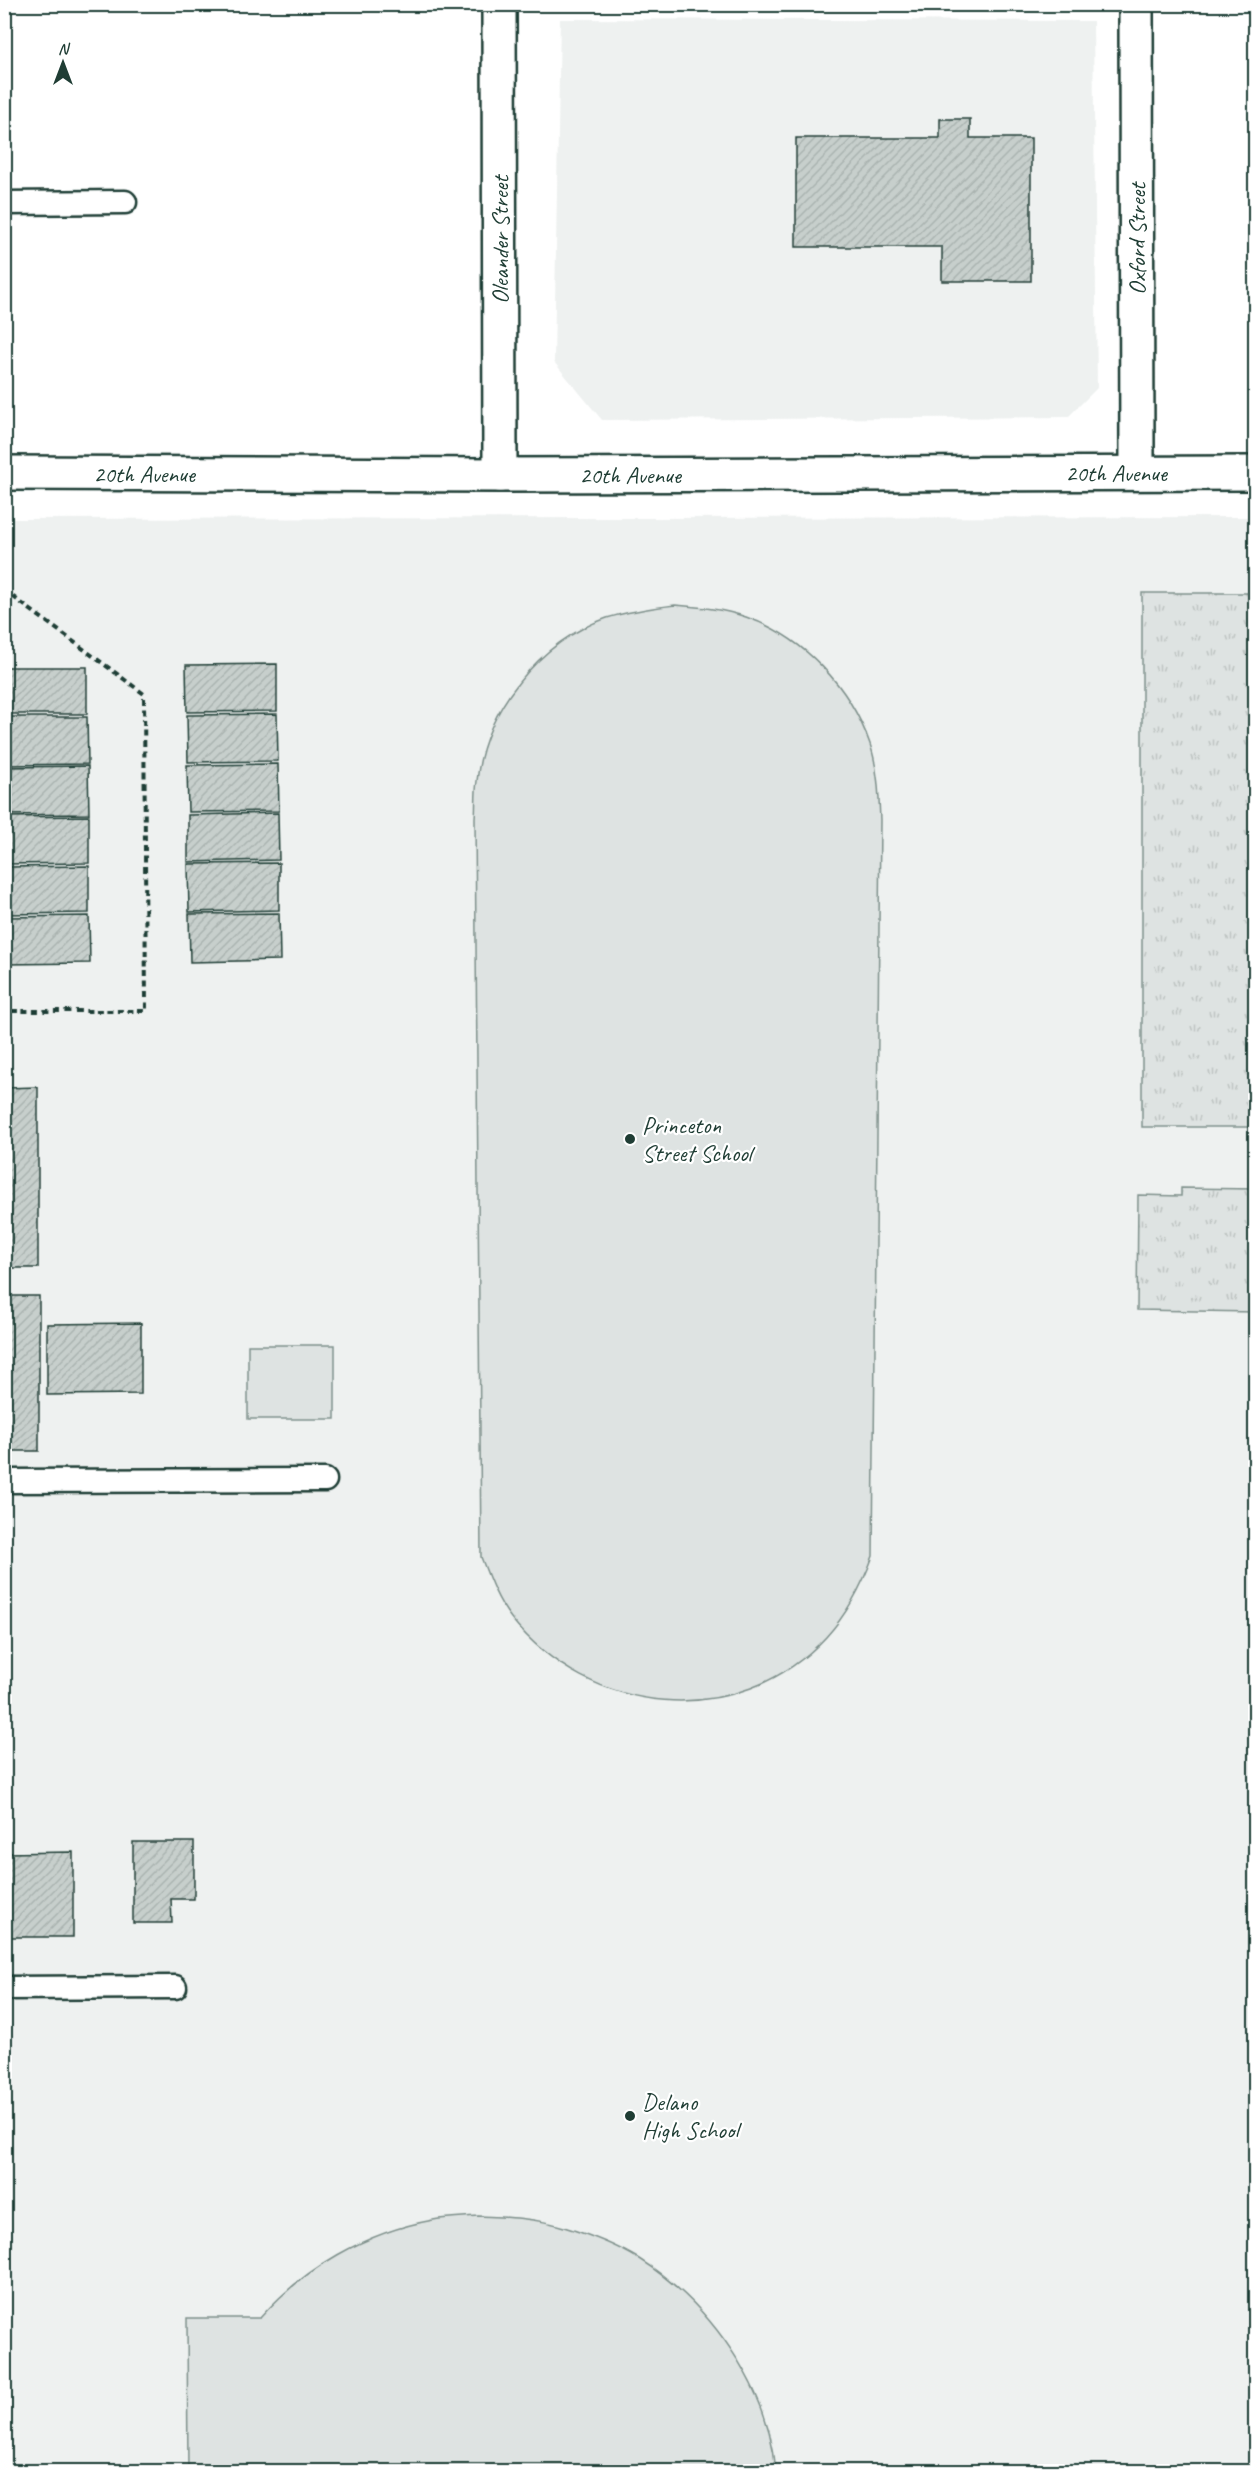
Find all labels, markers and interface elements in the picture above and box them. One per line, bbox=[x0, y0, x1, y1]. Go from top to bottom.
north arrow bbox=[33, 33, 93, 93]
text: N bbox=[58, 39, 71, 59]
street label: Oleander Street bbox=[485, 174, 515, 304]
street label: Oxford Street bbox=[1122, 181, 1152, 295]
street label: 20th Avenue bbox=[1065, 458, 1169, 488]
street label: 20th Avenue bbox=[93, 459, 197, 489]
street label: 20th Avenue bbox=[579, 460, 683, 490]
place label: Princeton Street School bbox=[642, 1110, 756, 1168]
marker: Princeton Street School bbox=[623, 1132, 637, 1146]
place label: Delano High School bbox=[642, 2087, 742, 2145]
marker: Delano High School bbox=[623, 2109, 637, 2123]

